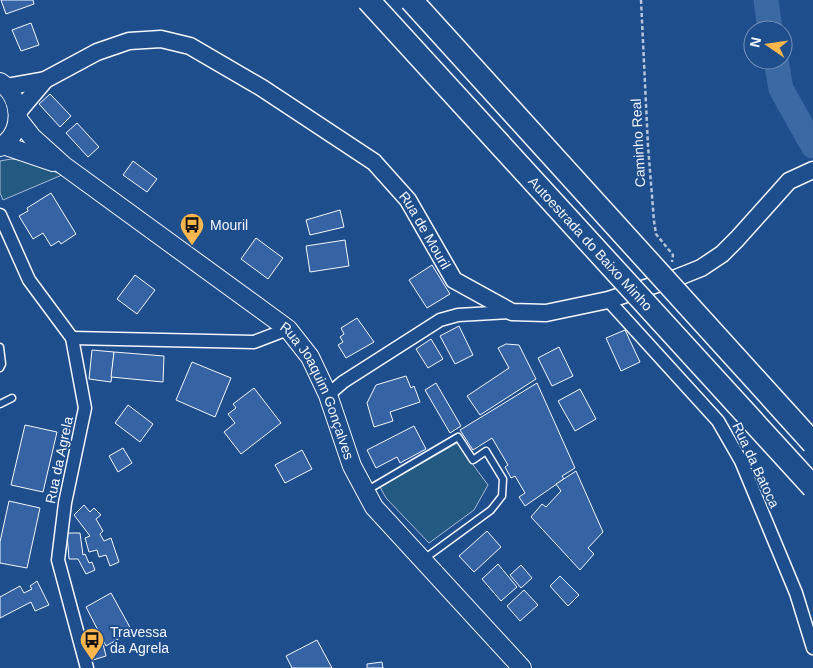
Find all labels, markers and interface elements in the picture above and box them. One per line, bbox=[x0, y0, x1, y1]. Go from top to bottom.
north arrow bbox=[743, 20, 793, 70]
text: N bbox=[746, 35, 764, 49]
street label: Caminho Real bbox=[628, 98, 648, 188]
street label: Autoestrada do Baixo Minho bbox=[525, 173, 656, 314]
street label: Rua de Mouril bbox=[396, 188, 454, 272]
bus stop icon: Mouril bbox=[179, 212, 205, 246]
place label: Mouril bbox=[210, 217, 248, 233]
street label: Rua Joaquim Gonçalves bbox=[277, 318, 357, 462]
street label: Rua da Agrela bbox=[42, 415, 76, 505]
street label: Rua da Batoca bbox=[729, 420, 783, 511]
place label: Travessa da Agrela bbox=[110, 624, 169, 656]
bus stop icon: Travessa da Agrela bbox=[79, 627, 105, 661]

